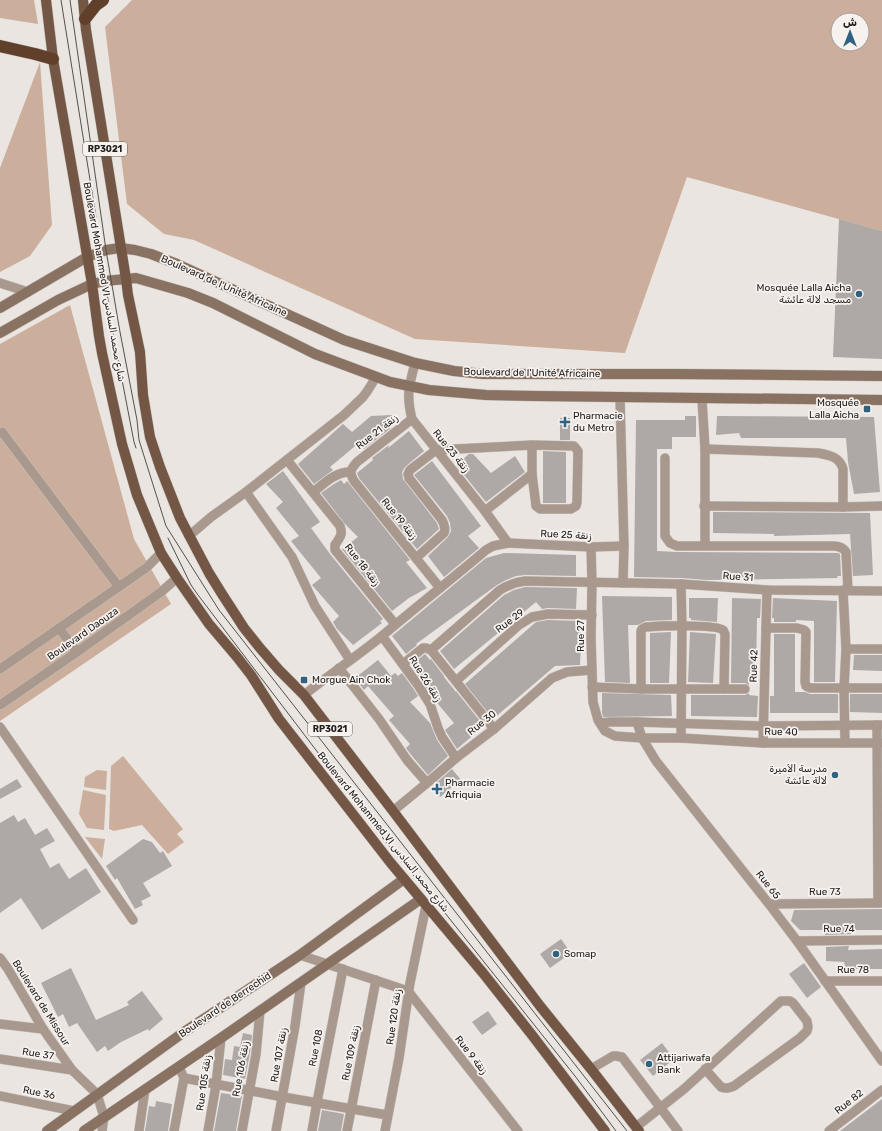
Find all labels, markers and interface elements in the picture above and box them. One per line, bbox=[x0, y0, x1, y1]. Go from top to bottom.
north arrow bbox=[830, 12, 870, 52]
text: ش bbox=[843, 16, 857, 29]
road number: RP3021 bbox=[83, 142, 127, 156]
street label: Boulevard Mohammed VI شارع محمد السادس bbox=[80, 181, 127, 383]
street label: Boulevard de l'Unité Africaine bbox=[159, 253, 289, 319]
place label: Mosquée Lalla Aicha مسجد لالة عائشة bbox=[757, 282, 851, 306]
marker: Mosquée Lalla Aicha مسجد لالة عائشة bbox=[854, 289, 864, 299]
street label: Boulevard de l'Unité Africaine bbox=[464, 366, 601, 380]
place label: Mosquée Lalla Aicha bbox=[809, 397, 859, 421]
marker: Mosquée Lalla Aicha bbox=[862, 404, 872, 414]
place label: Pharmacie du Metro bbox=[573, 410, 623, 434]
street label: Rue 21 زنقة bbox=[354, 412, 400, 452]
marker: Pharmacie du Metro bbox=[560, 417, 570, 427]
street label: Rue 23 زنقة bbox=[430, 427, 472, 475]
street label: Rue 19 زنقة bbox=[379, 496, 419, 542]
street label: Rue 25 زنقة bbox=[540, 528, 592, 542]
street label: Rue 18 زنقة bbox=[342, 541, 382, 589]
street label: Rue 31 bbox=[722, 570, 754, 584]
street label: Boulevard Daouza bbox=[45, 605, 121, 663]
street label: Rue 29 bbox=[493, 606, 527, 636]
street label: Rue 27 bbox=[575, 620, 587, 652]
street label: Rue 42 bbox=[747, 649, 761, 683]
street label: Rue 26 زنقة bbox=[406, 654, 444, 704]
place label: Morgue Ain Chok bbox=[312, 674, 391, 686]
marker: Morgue Ain Chok bbox=[299, 675, 309, 685]
street label: Rue 30 bbox=[465, 708, 499, 738]
road number: RP3021 bbox=[308, 722, 352, 736]
street label: Rue 40 bbox=[764, 726, 798, 738]
street label: Boulevard Mohammed VI شارع محمد السادس bbox=[314, 750, 451, 915]
place label: مدرسة الأميرة لالة عائشة bbox=[769, 763, 827, 787]
marker: مدرسة الأميرة لالة عائشة bbox=[830, 770, 840, 780]
place label: Pharmacie Afriquia bbox=[445, 777, 495, 801]
marker: Pharmacie Afriquia bbox=[432, 784, 442, 794]
street label: Rue 65 bbox=[753, 868, 783, 902]
street label: Rue 73 bbox=[809, 886, 841, 898]
street label: Rue 74 bbox=[823, 923, 855, 935]
place label: Somap bbox=[564, 948, 596, 960]
marker: Somap bbox=[551, 949, 561, 959]
street label: Boulevard de Missour bbox=[10, 958, 73, 1048]
street label: Rue 78 bbox=[837, 964, 869, 976]
street label: Boulevard de Berrechid bbox=[177, 970, 273, 1040]
street label: Rue 120 زنقة bbox=[384, 988, 404, 1046]
street label: Rue 109 زنقة bbox=[340, 1024, 362, 1082]
street label: Rue 107 زنقة bbox=[268, 1027, 290, 1083]
street label: Rue 108 bbox=[307, 1028, 325, 1068]
street label: Rue 9 زنقة bbox=[452, 1033, 490, 1077]
street label: Rue 106 زنقة bbox=[230, 1040, 252, 1098]
street label: Rue 37 bbox=[21, 1046, 55, 1062]
place label: Attijariwafa Bank bbox=[657, 1052, 711, 1076]
street label: Rue 105 زنقة bbox=[194, 1054, 214, 1112]
marker: Attijariwafa Bank bbox=[644, 1059, 654, 1069]
street label: Rue 36 bbox=[22, 1084, 56, 1102]
street label: Rue 82 bbox=[832, 1087, 866, 1117]

